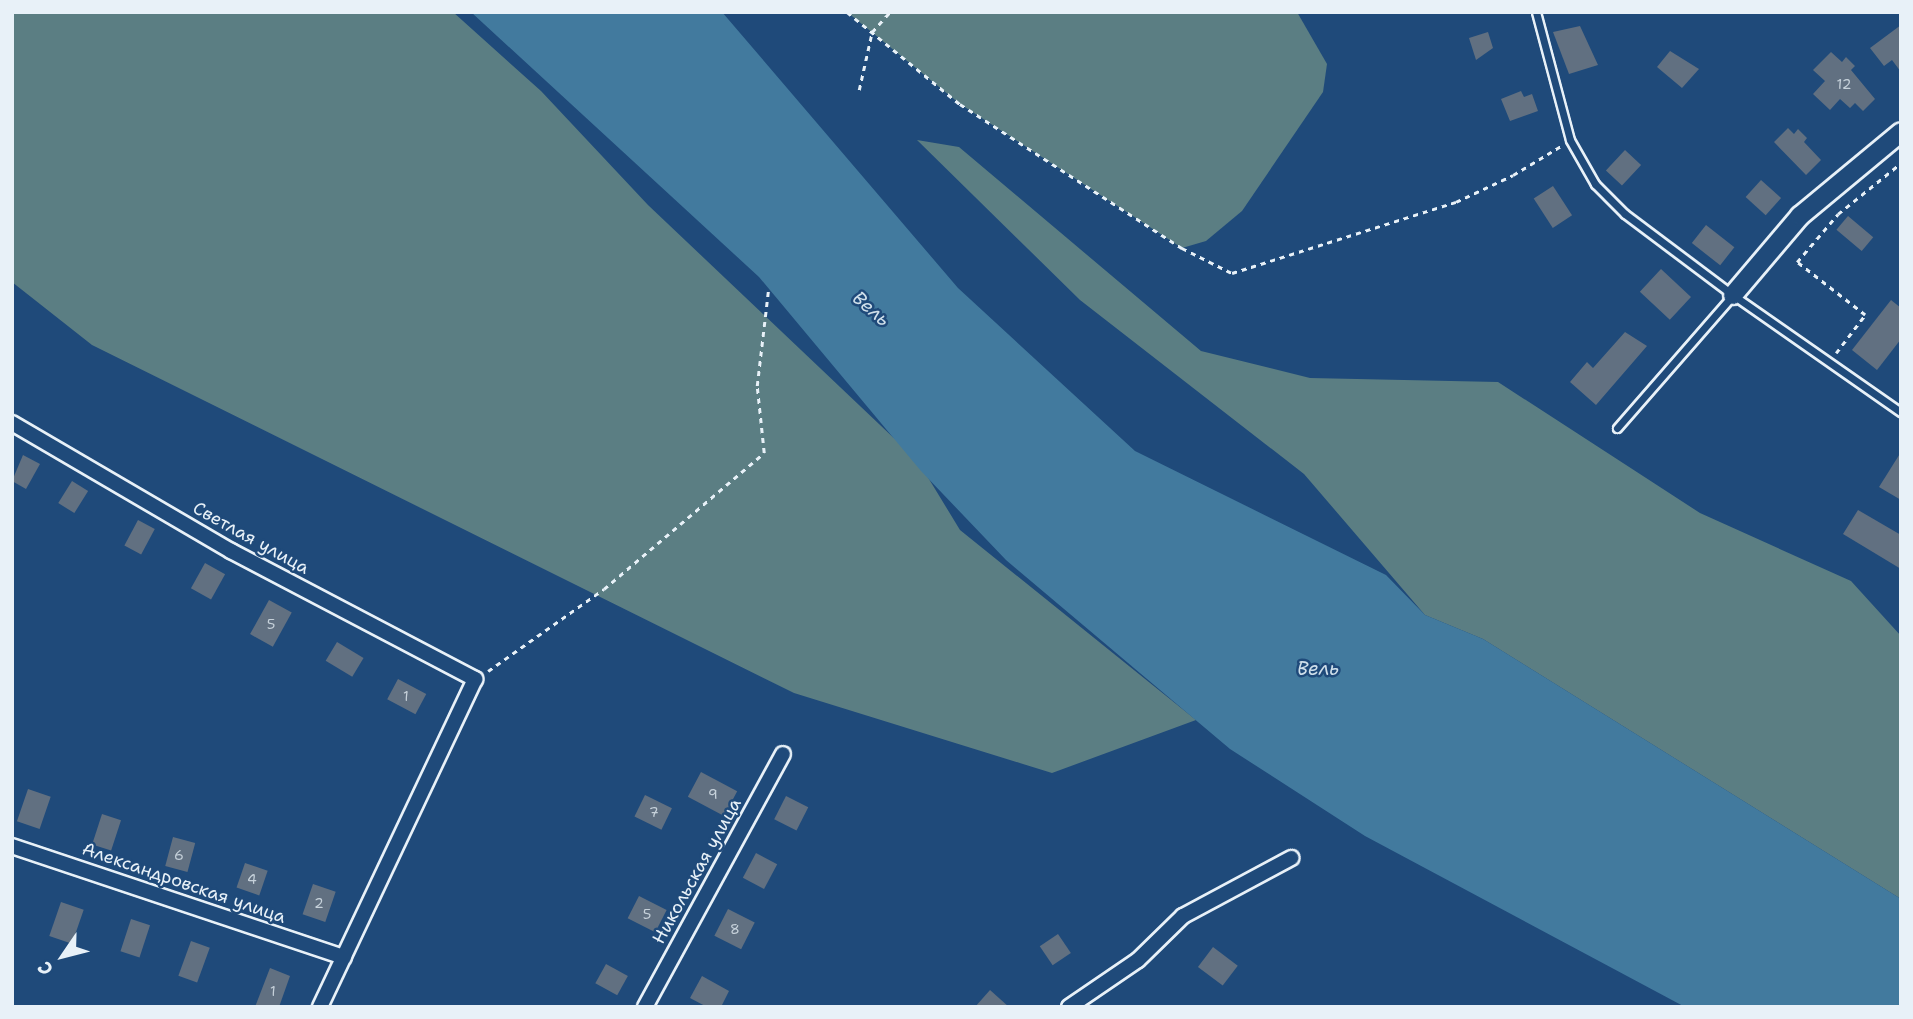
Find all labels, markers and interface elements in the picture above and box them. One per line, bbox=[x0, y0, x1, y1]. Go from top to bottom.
house number: 12 bbox=[1837, 76, 1851, 92]
water label: Вель bbox=[848, 287, 894, 331]
street label: Светлая улица bbox=[189, 497, 313, 579]
house number: 5 bbox=[267, 616, 275, 632]
water label: Вель bbox=[1297, 658, 1339, 680]
house number: 1 bbox=[403, 688, 409, 704]
house number: 9 bbox=[708, 786, 718, 802]
street label: Никольская улица bbox=[648, 794, 746, 948]
house number: 7 bbox=[649, 804, 659, 820]
street label: Александровская улица bbox=[79, 838, 289, 928]
house number: 6 bbox=[174, 847, 184, 863]
house number: 4 bbox=[247, 871, 257, 887]
house number: 2 bbox=[314, 895, 324, 911]
house number: 5 bbox=[643, 906, 651, 922]
north arrow bbox=[28, 921, 98, 991]
house number: 8 bbox=[730, 921, 740, 937]
text: С bbox=[32, 956, 59, 980]
house number: 1 bbox=[270, 983, 276, 999]

